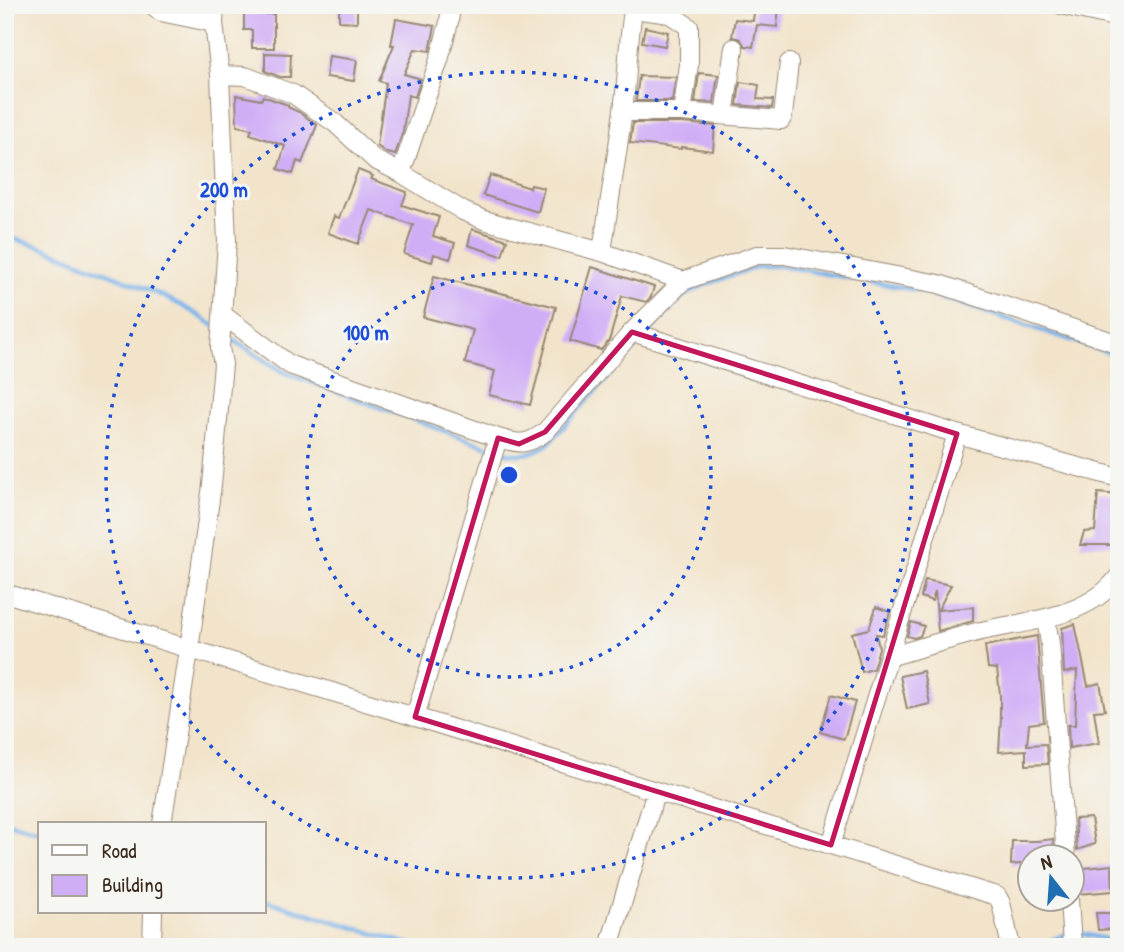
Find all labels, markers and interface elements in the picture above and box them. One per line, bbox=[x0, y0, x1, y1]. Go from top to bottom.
text: 200 m bbox=[200, 175, 248, 204]
text: 100 m bbox=[343, 318, 389, 347]
centre of rings bbox=[497, 463, 521, 487]
legend bbox=[38, 822, 266, 914]
text: Road bbox=[102, 836, 136, 865]
north arrow bbox=[1016, 844, 1086, 914]
text: N bbox=[1037, 848, 1055, 876]
text: Building bbox=[102, 870, 163, 899]

